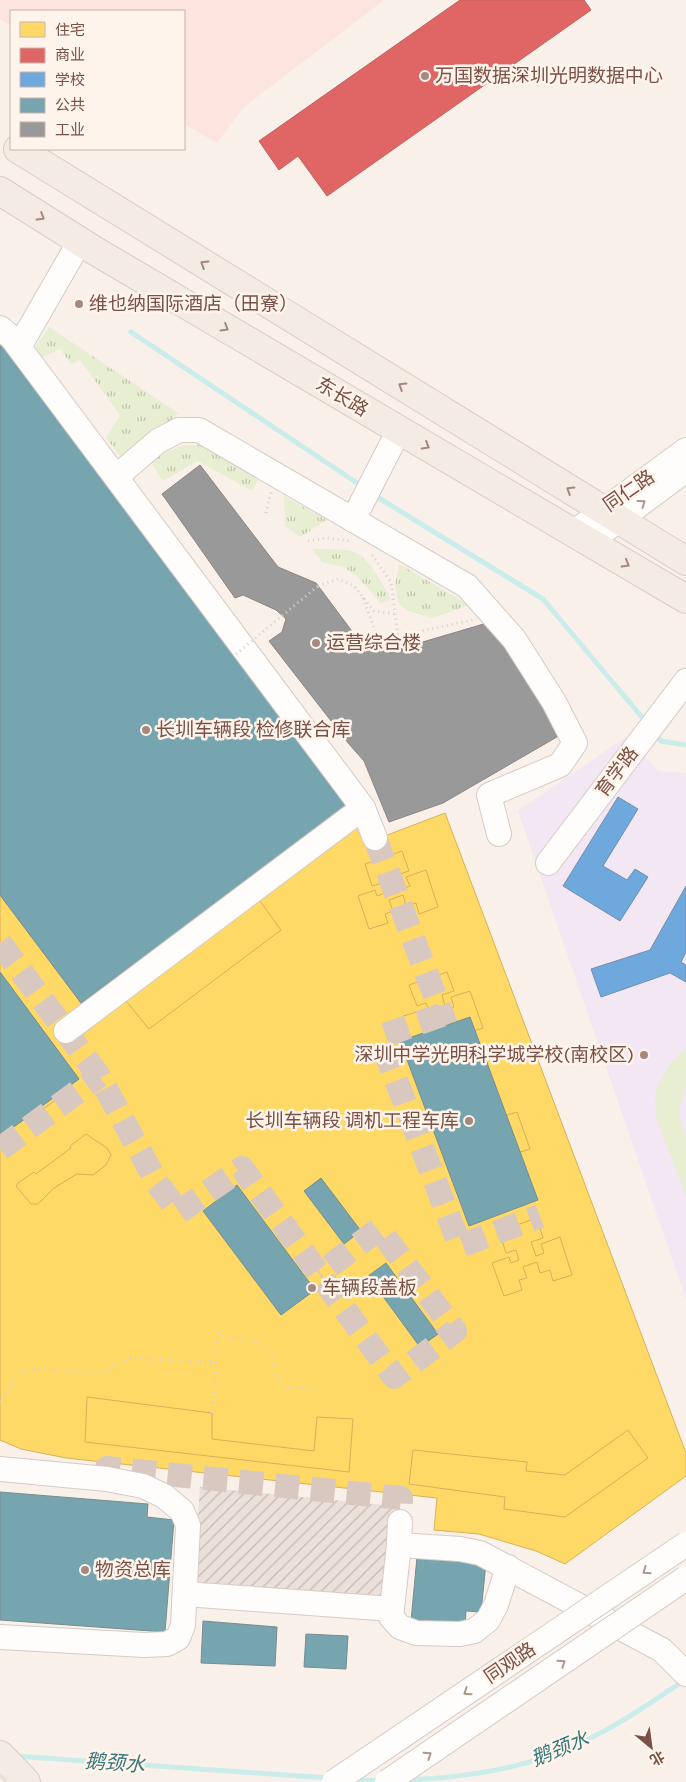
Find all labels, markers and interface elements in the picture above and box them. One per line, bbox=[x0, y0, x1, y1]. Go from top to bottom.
legend bbox=[10, 10, 185, 150]
text: 住宅 bbox=[55, 21, 85, 39]
text: 商业 bbox=[55, 46, 85, 64]
place label: 万国数据深圳光明数据中心 bbox=[435, 65, 663, 87]
marker: 万国数据深圳光明数据中心 bbox=[419, 70, 431, 82]
text: 学校 bbox=[55, 71, 85, 89]
text: 公共 bbox=[55, 96, 85, 114]
text: 工业 bbox=[55, 121, 85, 139]
one-way arrow bbox=[36, 211, 45, 220]
one-way arrow bbox=[201, 260, 210, 270]
place label: 维也纳国际酒店（田寮） bbox=[89, 293, 298, 315]
marker: 维也纳国际酒店（田寮） bbox=[73, 298, 85, 310]
one-way arrow bbox=[220, 321, 229, 331]
street label: 东长路 bbox=[312, 373, 372, 421]
one-way arrow bbox=[398, 383, 408, 392]
one-way arrow bbox=[420, 439, 429, 449]
street label: 同仁路 bbox=[599, 466, 659, 516]
one-way arrow bbox=[567, 486, 576, 496]
one-way arrow bbox=[636, 500, 645, 508]
one-way arrow bbox=[621, 558, 630, 568]
place label: 运营综合楼 bbox=[326, 632, 421, 654]
marker: 运营综合楼 bbox=[310, 637, 322, 649]
place label: 长圳车辆段 检修联合库 bbox=[156, 719, 351, 741]
marker: 长圳车辆段 检修联合库 bbox=[140, 724, 152, 736]
street label: 育学路 bbox=[591, 743, 643, 801]
place label: 深圳中学光明科学城学校(南校区) bbox=[354, 1044, 634, 1066]
marker: 深圳中学光明科学城学校(南校区) bbox=[638, 1049, 650, 1061]
place label: 长圳车辆段 调机工程车库 bbox=[245, 1110, 459, 1132]
marker: 长圳车辆段 调机工程车库 bbox=[463, 1115, 475, 1127]
place label: 车辆段盖板 bbox=[322, 1277, 417, 1299]
marker: 车辆段盖板 bbox=[306, 1282, 318, 1294]
place label: 物资总库 bbox=[95, 1559, 171, 1581]
marker: 物资总库 bbox=[79, 1564, 91, 1576]
one-way arrow bbox=[642, 1565, 651, 1574]
street label: 同观路 bbox=[480, 1638, 540, 1688]
one-way arrow bbox=[556, 1660, 566, 1669]
one-way arrow bbox=[464, 1686, 473, 1695]
north arrow bbox=[626, 1722, 676, 1772]
water label: 鹅颈水 bbox=[528, 1727, 593, 1771]
text: 北 bbox=[647, 1747, 667, 1769]
water label: 鹅颈水 bbox=[84, 1749, 147, 1777]
one-way arrow bbox=[422, 1751, 431, 1761]

